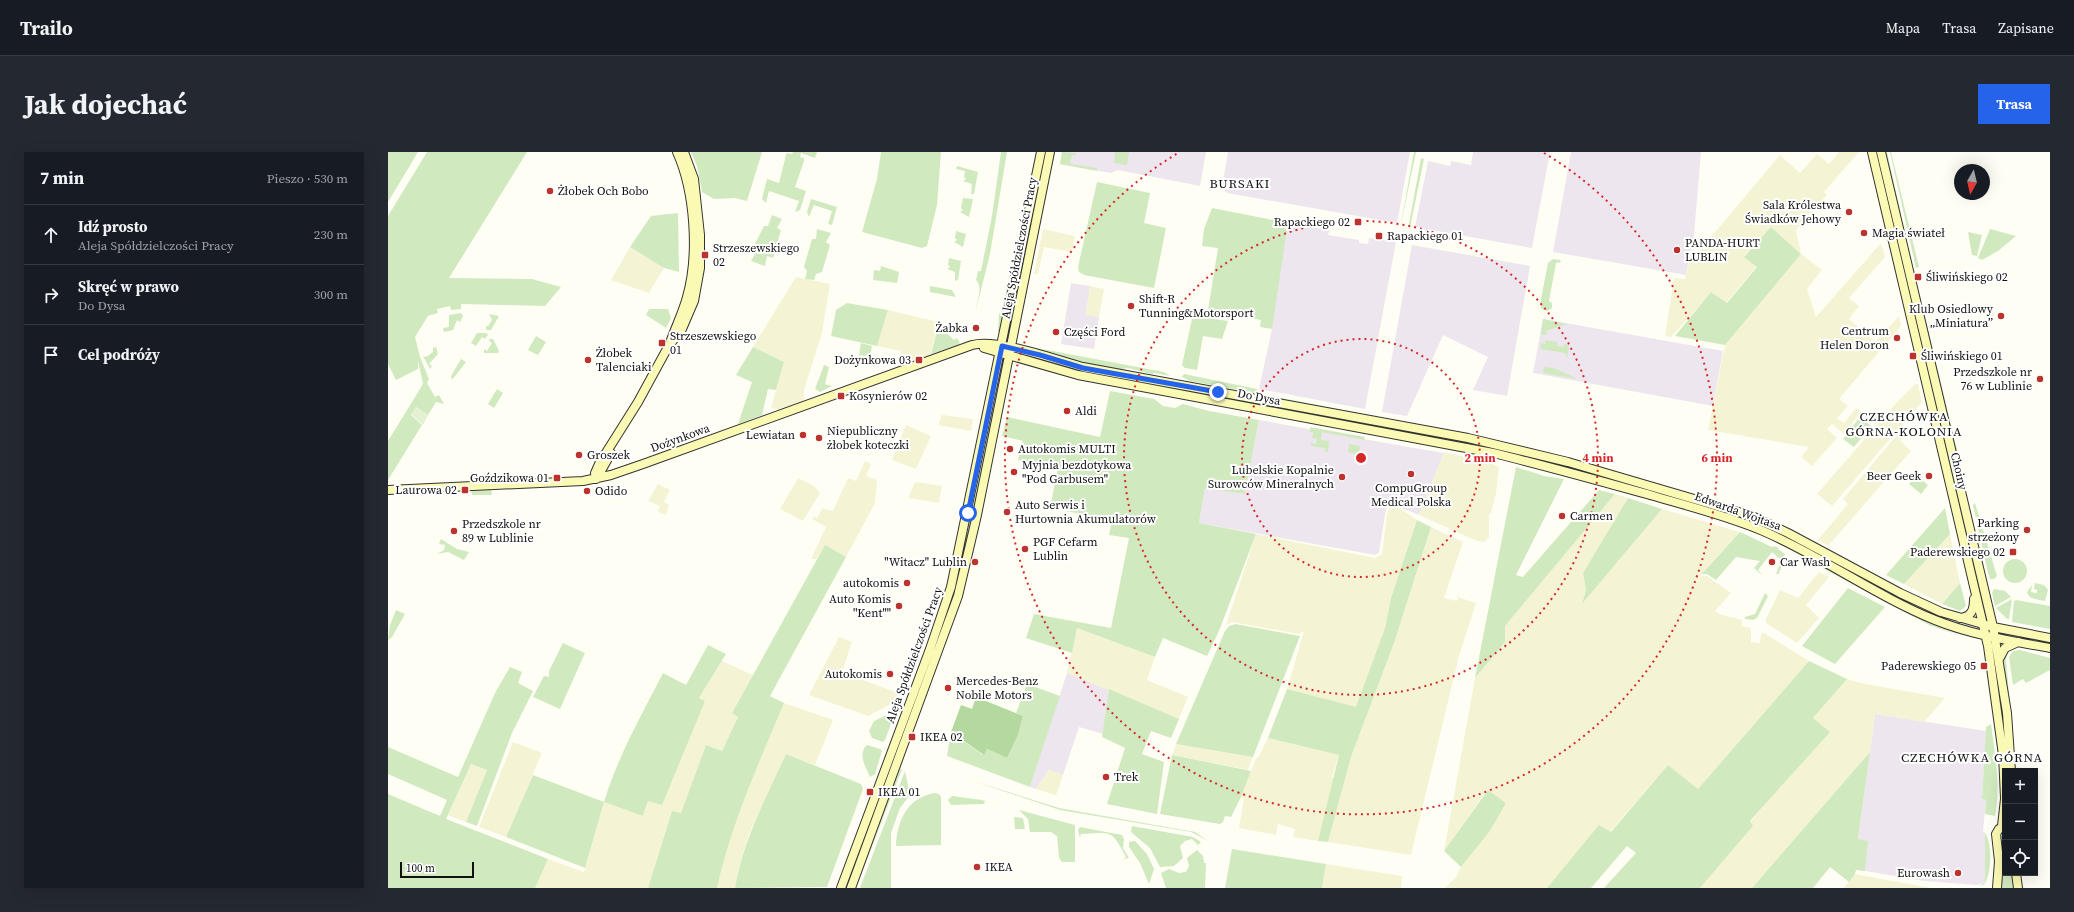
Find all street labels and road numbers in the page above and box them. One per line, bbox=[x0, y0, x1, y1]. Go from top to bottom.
street label: Aleja Spółdzielczości Pracy bbox=[997, 175, 1041, 320]
street label: Do Dysa bbox=[1236, 385, 1283, 409]
street label: Dożynkowa bbox=[648, 420, 713, 456]
street label: Choiny bbox=[1947, 451, 1971, 492]
street label: Edwarda Wojtasa bbox=[1692, 488, 1784, 534]
street label: Aleja Spółdzielczości Pracy bbox=[882, 584, 946, 725]

